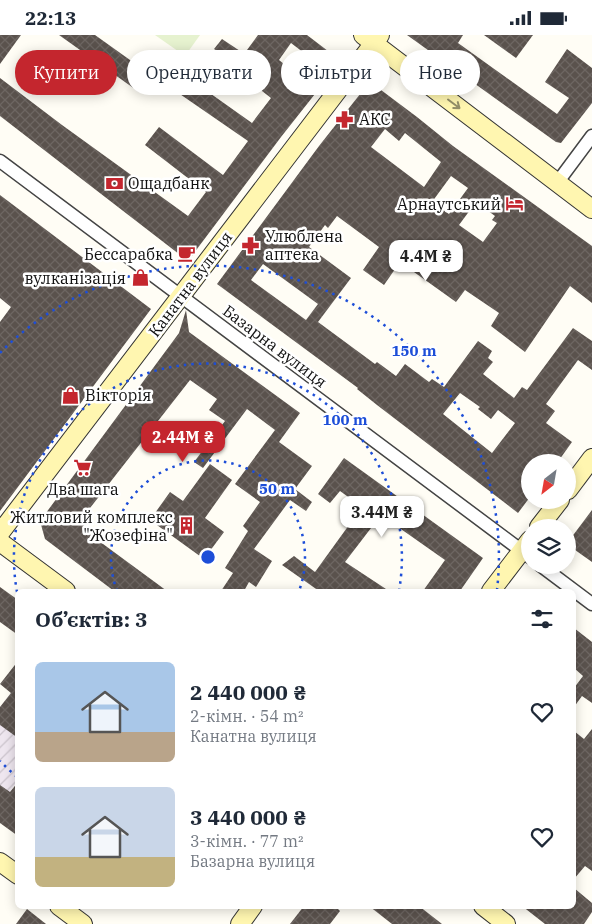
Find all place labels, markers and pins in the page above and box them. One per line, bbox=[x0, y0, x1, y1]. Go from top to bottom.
pharmacy icon: АКС bbox=[335, 109, 355, 129]
place label: АКС bbox=[359, 109, 391, 129]
bank icon: Ощадбанк bbox=[104, 173, 124, 193]
place label: Ощадбанк bbox=[128, 173, 210, 193]
place label: Арнаутський bbox=[397, 194, 501, 214]
hotel icon: Арнаутський bbox=[505, 194, 525, 214]
place label: Улюблена аптека bbox=[265, 226, 343, 264]
pharmacy icon: Улюблена аптека bbox=[241, 235, 261, 255]
pin: 4.4M ₴ bbox=[385, 239, 467, 282]
place label: Бессарабка bbox=[84, 244, 173, 264]
cafe icon: Бессарабка bbox=[177, 244, 197, 264]
place label: вулканізація bbox=[24, 268, 126, 288]
shop icon: вулканізація bbox=[130, 268, 150, 288]
shop icon: Вікторія bbox=[61, 385, 81, 405]
place label: Вікторія bbox=[85, 385, 152, 405]
pin: 2.44M ₴ bbox=[137, 421, 229, 463]
supermarket icon: Два шага bbox=[73, 457, 93, 477]
place label: Два шага bbox=[47, 479, 119, 499]
pin: 3.44M ₴ bbox=[336, 495, 428, 538]
place label: Житловий комплекс "Жозефіна" bbox=[10, 507, 173, 545]
building icon: Житловий комплекс "Жозефіна" bbox=[177, 516, 197, 536]
centre of rings bbox=[199, 548, 217, 566]

